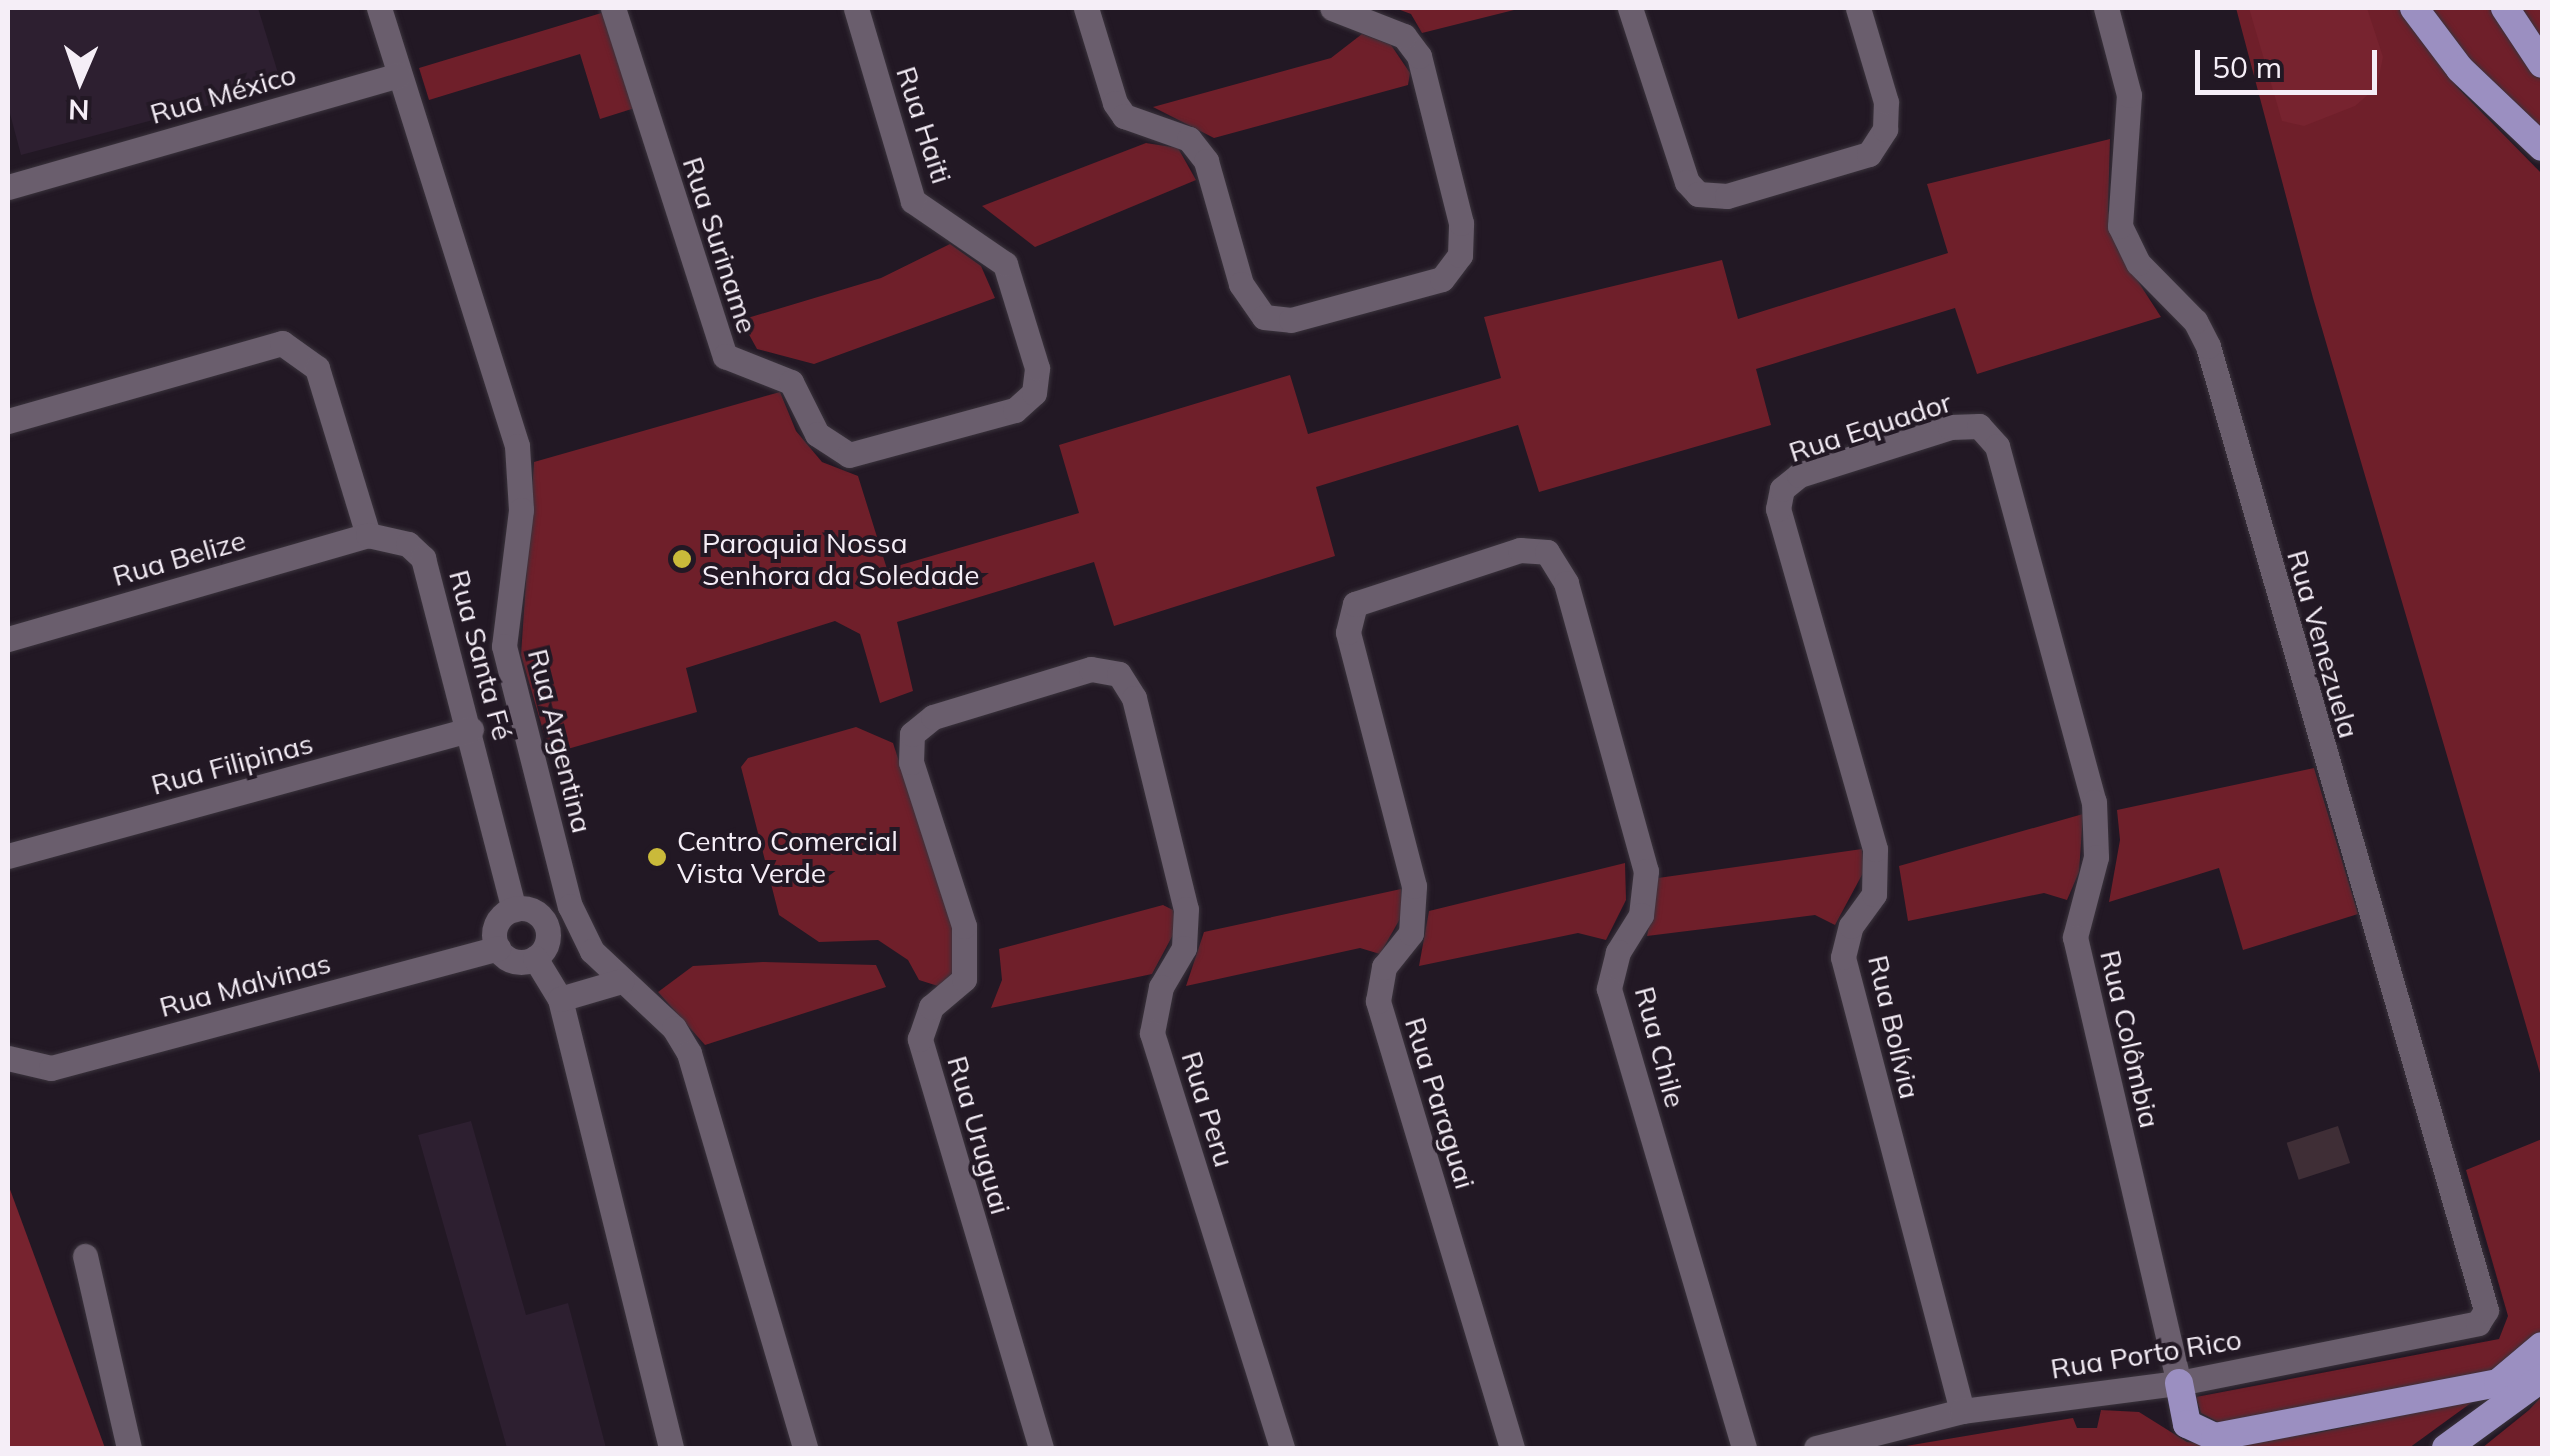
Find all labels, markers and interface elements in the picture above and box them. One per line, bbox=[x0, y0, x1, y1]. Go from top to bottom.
north arrow bbox=[30, 30, 130, 130]
scale bar bbox=[2200, 30, 2382, 92]
text: 50 m bbox=[2212, 48, 2282, 86]
street label: Rua México bbox=[146, 57, 300, 131]
street label: Rua Haiti bbox=[889, 62, 959, 188]
text: N bbox=[68, 93, 90, 128]
street label: Rua Suriname bbox=[676, 153, 764, 337]
street label: Rua Equador bbox=[1785, 385, 1955, 469]
street label: Rua Belize bbox=[109, 523, 249, 593]
place label: Paroquia Nossa Senhora da Soledade bbox=[702, 526, 979, 592]
street label: Rua Venezuela bbox=[2280, 546, 2366, 742]
marker: Paroquia Nossa Senhora da Soledade bbox=[671, 548, 693, 570]
street label: Rua Santa Fé bbox=[442, 566, 520, 744]
street label: Rua Argentina bbox=[521, 646, 599, 836]
street label: Rua Filipinas bbox=[148, 726, 316, 802]
place label: Centro Comercial Vista Verde bbox=[677, 824, 898, 890]
marker: Centro Comercial Vista Verde bbox=[646, 846, 668, 868]
street label: Rua Malvinas bbox=[156, 946, 334, 1024]
street label: Rua Colômbia bbox=[2093, 947, 2167, 1131]
street label: Rua Bolívia bbox=[1861, 952, 1927, 1102]
street label: Rua Chile bbox=[1628, 983, 1692, 1111]
street label: Rua Paraguai bbox=[1398, 1013, 1482, 1193]
street label: Rua Peru bbox=[1175, 1047, 1241, 1171]
street label: Rua Uruguai bbox=[940, 1052, 1018, 1218]
street label: Rua Porto Rico bbox=[2048, 1322, 2244, 1386]

